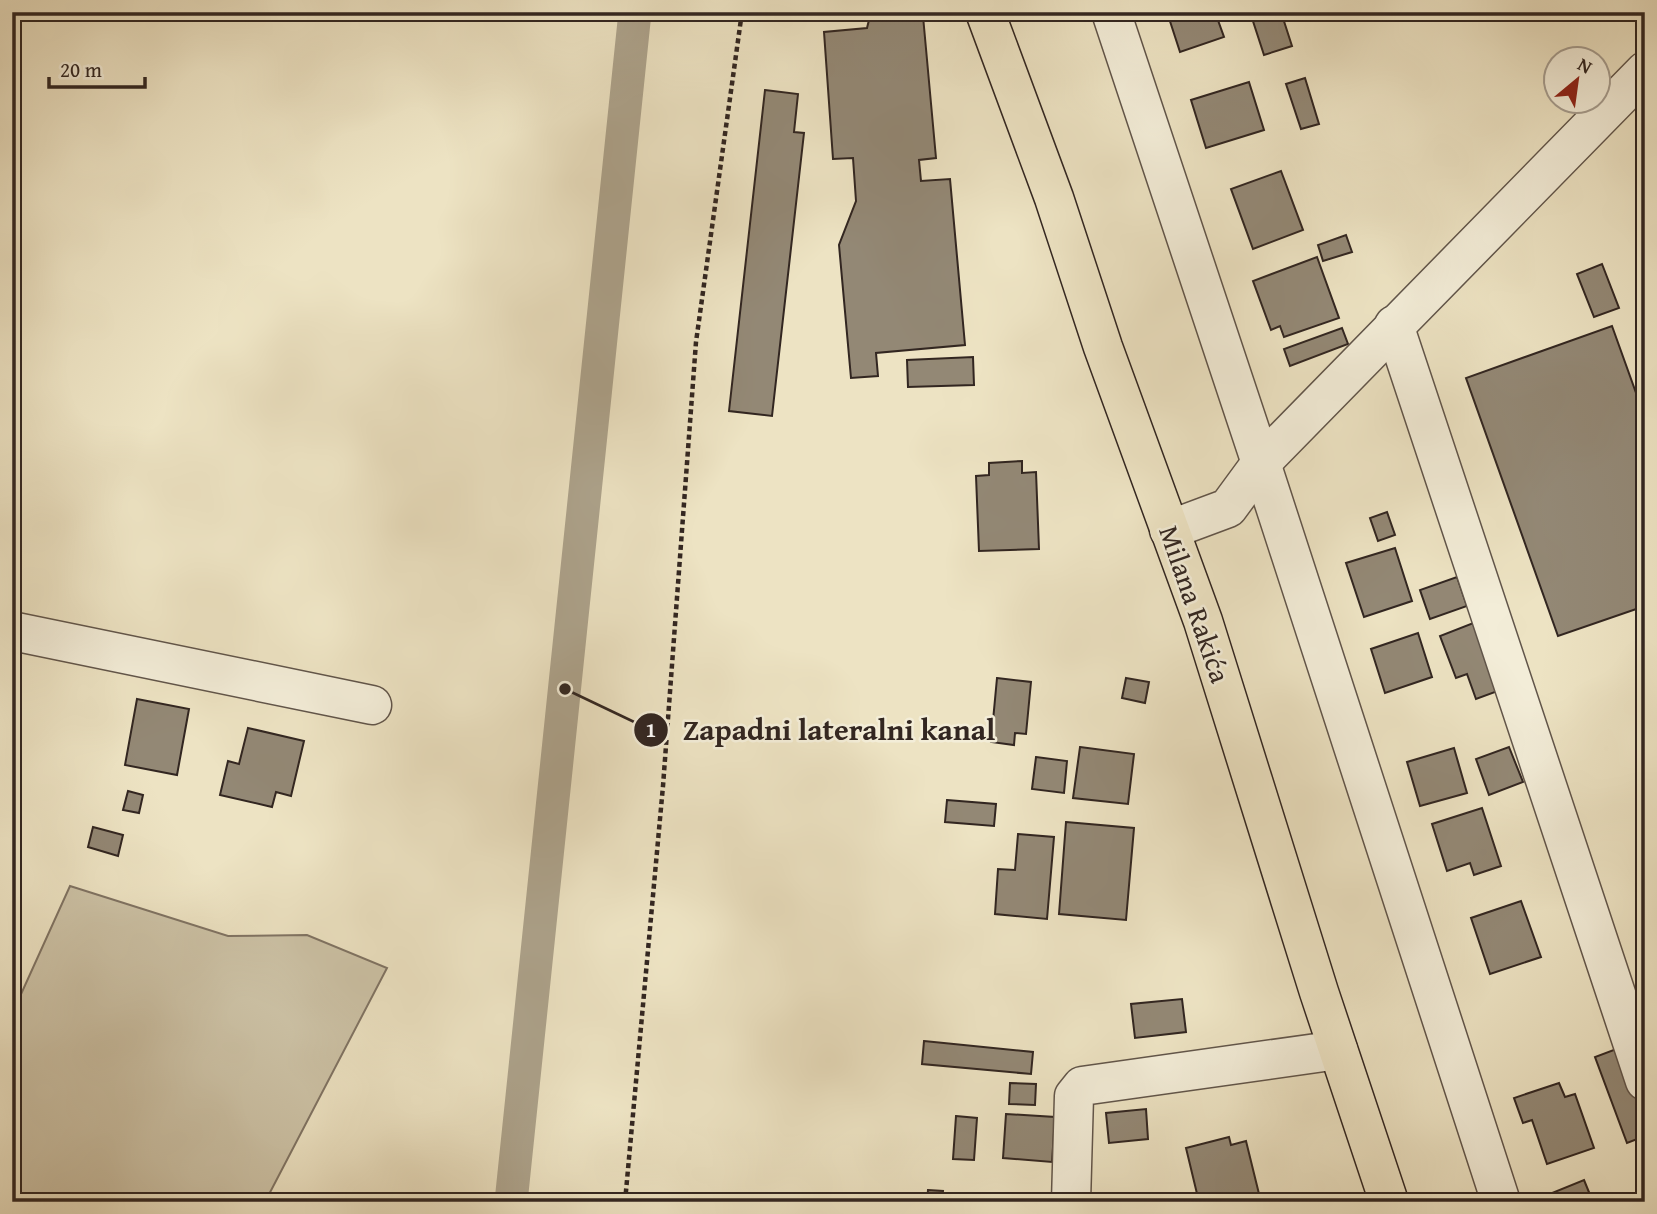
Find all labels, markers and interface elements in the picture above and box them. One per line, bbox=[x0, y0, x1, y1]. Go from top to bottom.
scale bar bbox=[49, 46, 145, 90]
north arrow bbox=[1542, 46, 1612, 116]
text: N bbox=[1573, 50, 1598, 81]
text: 20 m bbox=[60, 54, 102, 85]
street label: Milana Rakića bbox=[1149, 520, 1242, 689]
callout: Zapadni lateralni kanal bbox=[633, 704, 1009, 755]
text: Zapadni lateralni kanal bbox=[683, 707, 995, 751]
text: 1 bbox=[646, 714, 656, 745]

